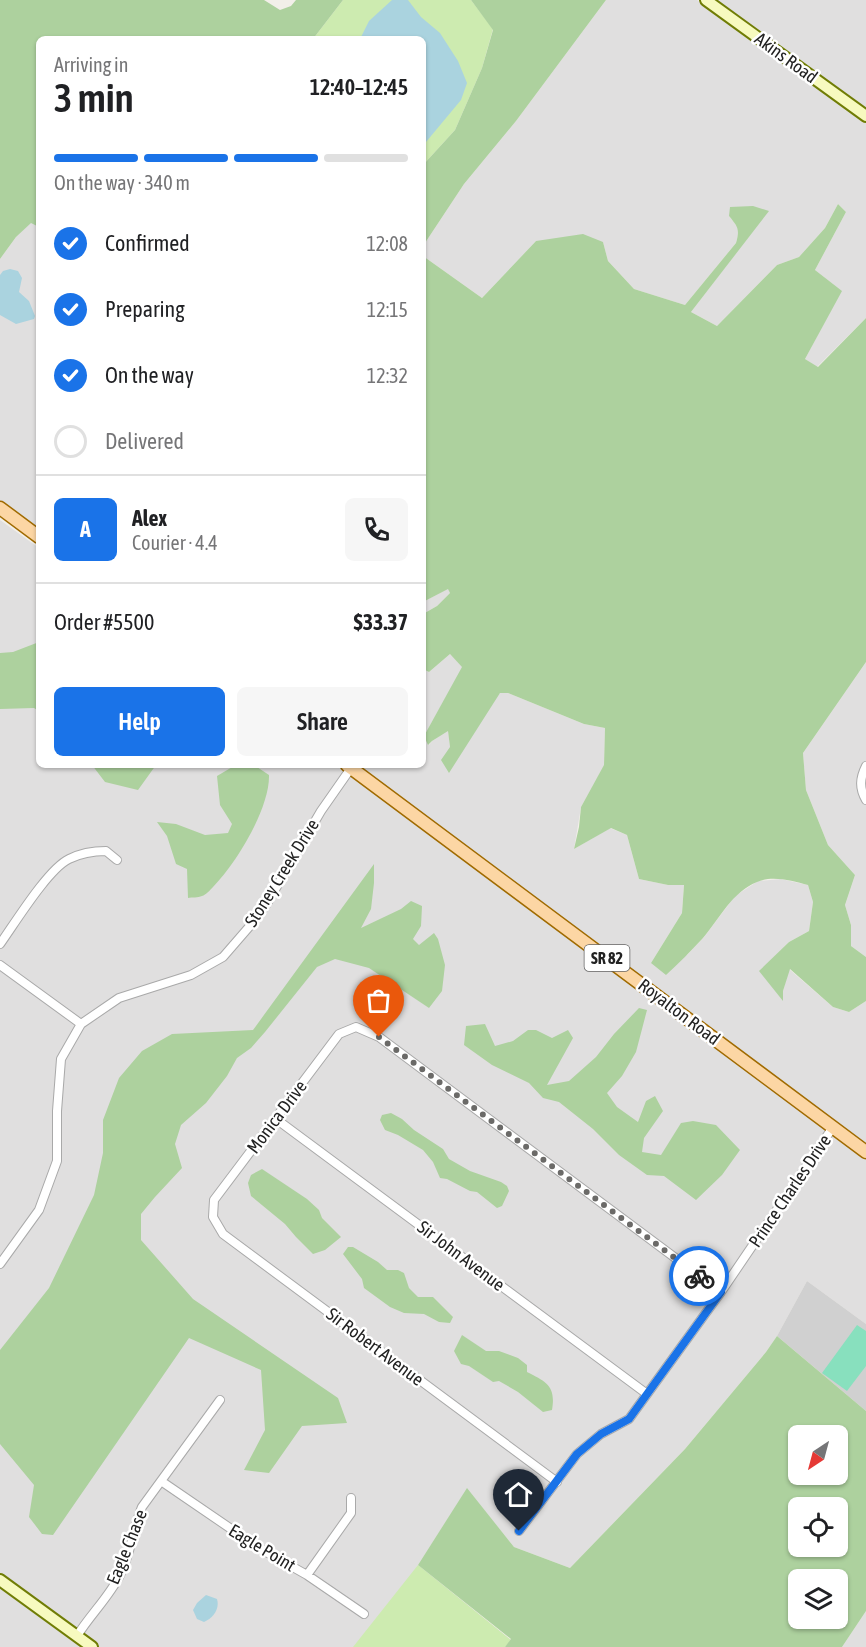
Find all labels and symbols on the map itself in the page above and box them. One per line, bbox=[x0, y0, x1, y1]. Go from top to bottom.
street label: Akins Road bbox=[751, 28, 822, 87]
street label: Stoney Creek Drive bbox=[240, 815, 323, 930]
road number: SR 82 bbox=[584, 945, 630, 971]
street label: Royalton Road bbox=[634, 974, 724, 1049]
pin bbox=[353, 975, 404, 1037]
street label: Monica Drive bbox=[242, 1076, 311, 1157]
street label: Prince Charles Drive bbox=[744, 1130, 835, 1251]
street label: Sir John Avenue bbox=[414, 1216, 509, 1295]
courier bbox=[669, 1246, 729, 1306]
street label: Sir Robert Avenue bbox=[323, 1303, 428, 1390]
north arrow bbox=[788, 1425, 848, 1485]
pin bbox=[493, 1469, 544, 1531]
street label: Eagle Chase bbox=[102, 1506, 151, 1587]
street label: Eagle Point bbox=[225, 1519, 299, 1576]

